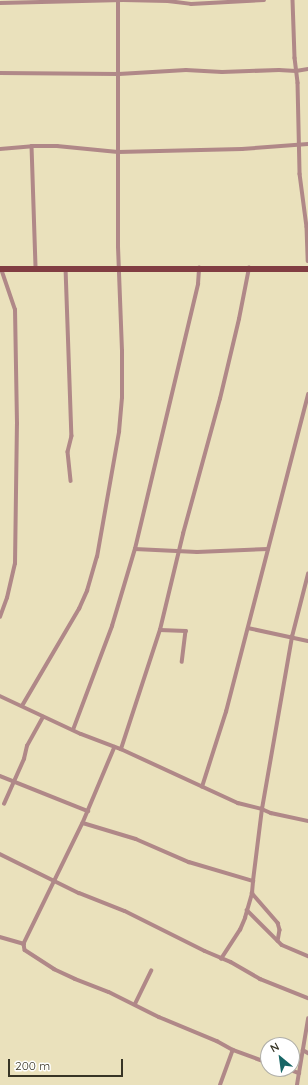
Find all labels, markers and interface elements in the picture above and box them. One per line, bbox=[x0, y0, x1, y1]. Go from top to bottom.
north arrow bbox=[260, 1037, 300, 1077]
text: N bbox=[268, 1039, 282, 1055]
scale bar bbox=[10, 1051, 125, 1077]
text: 200 m bbox=[15, 1058, 50, 1073]

